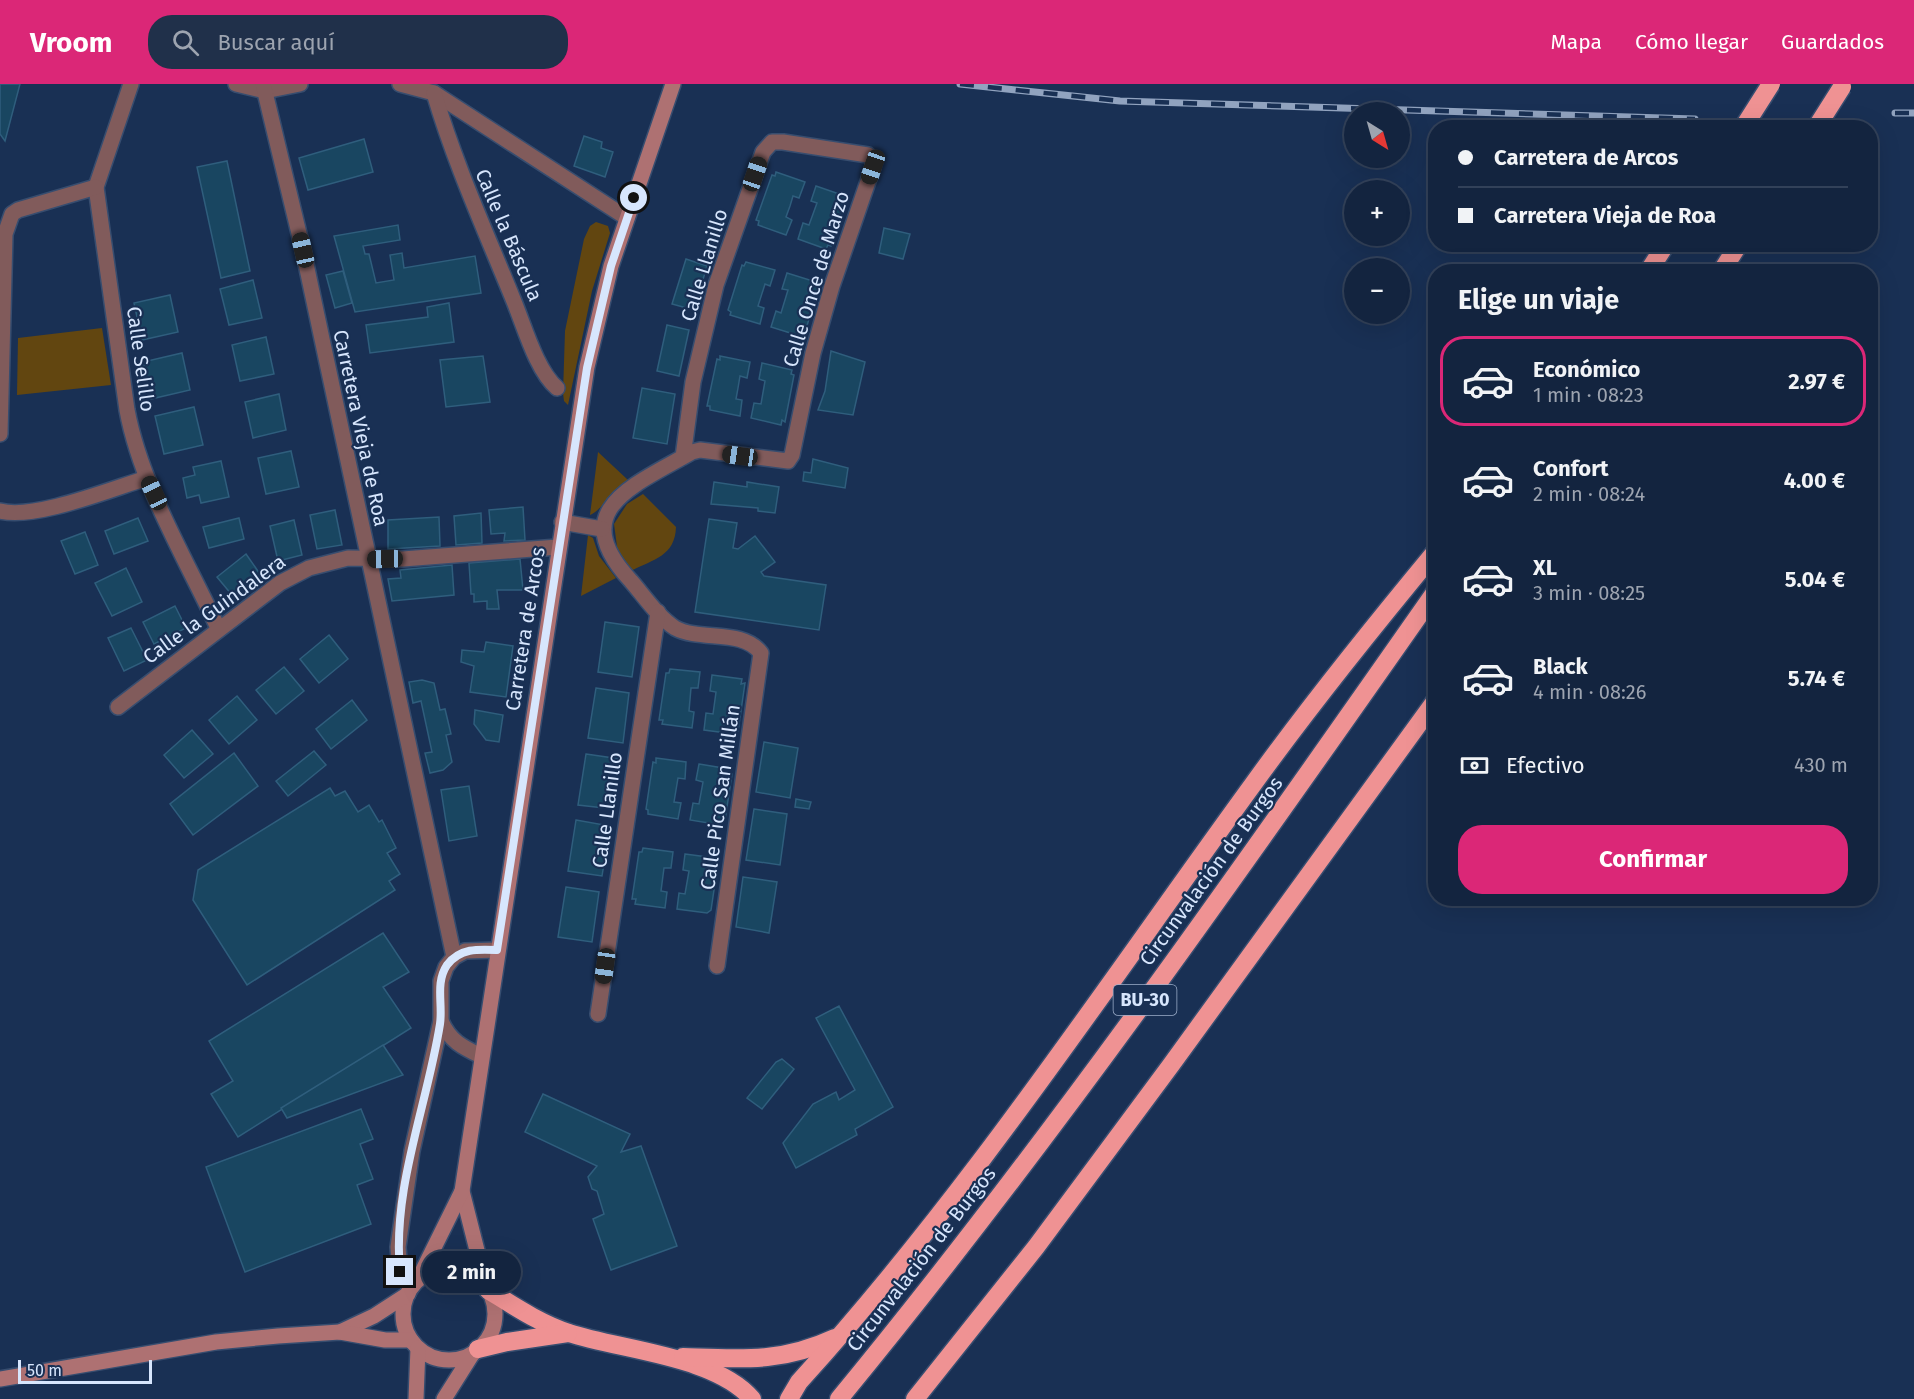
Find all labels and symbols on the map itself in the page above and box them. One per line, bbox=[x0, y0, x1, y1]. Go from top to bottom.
north arrow bbox=[1344, 102, 1410, 168]
car bbox=[859, 147, 887, 187]
car bbox=[741, 154, 769, 194]
street label: Calle la Báscula bbox=[470, 165, 548, 305]
route start bbox=[620, 184, 647, 211]
street label: Calle Once de Marzo bbox=[778, 188, 854, 370]
street label: Calle Llanillo bbox=[675, 206, 733, 324]
car bbox=[290, 230, 316, 270]
street label: Calle Selillo bbox=[122, 305, 160, 413]
street label: Carretera Vieja de Roa bbox=[328, 327, 394, 529]
car bbox=[721, 445, 759, 467]
car bbox=[138, 473, 170, 513]
street label: Carretera de Arcos bbox=[500, 545, 550, 713]
street label: Calle la Guindalera bbox=[138, 549, 290, 669]
car bbox=[367, 550, 403, 568]
street label: Calle Pico San Millán bbox=[695, 703, 745, 891]
street label: Calle Llanillo bbox=[587, 751, 627, 869]
street label: Circunvalación de Burgos bbox=[1134, 772, 1288, 970]
car bbox=[594, 947, 616, 985]
road number: BU-30 bbox=[1114, 985, 1176, 1015]
street label: Circunvalación de Burgos bbox=[841, 1162, 1001, 1356]
callout: 2 min bbox=[421, 1251, 520, 1293]
route end bbox=[386, 1258, 413, 1285]
scale bar bbox=[18, 1357, 152, 1384]

